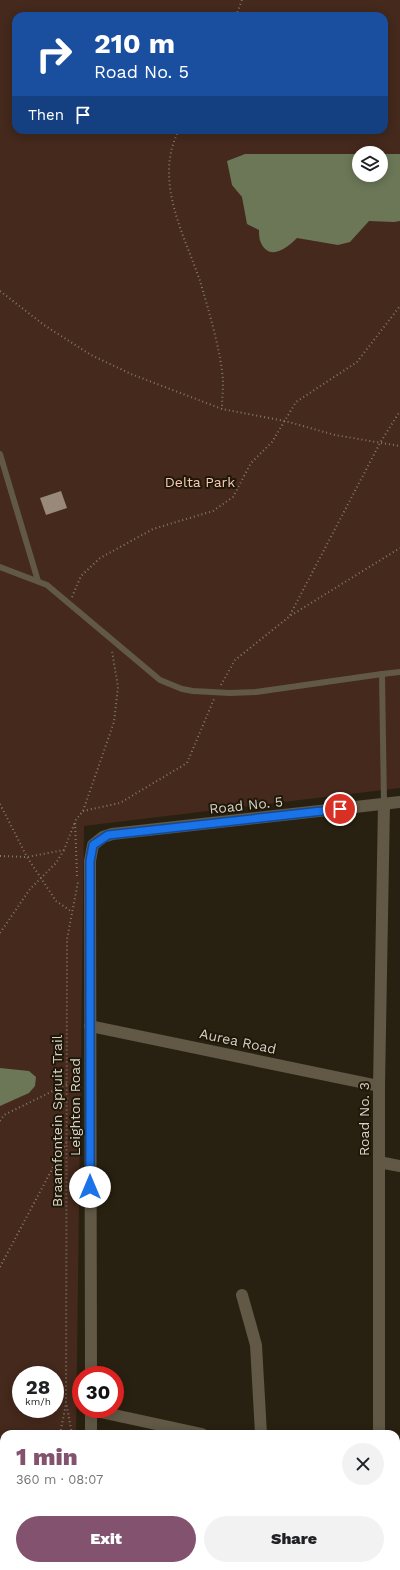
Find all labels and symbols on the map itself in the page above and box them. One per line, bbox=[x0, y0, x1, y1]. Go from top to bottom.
park label: Delta Park bbox=[165, 474, 235, 490]
pin bbox=[323, 792, 357, 826]
street label: Road No. 5 bbox=[208, 793, 284, 817]
street label: Aurea Road bbox=[198, 1025, 278, 1057]
street label: Braamfontein Spruit Trail bbox=[49, 1034, 65, 1207]
street label: Leighton Road bbox=[67, 1058, 83, 1156]
street label: Road No. 3 bbox=[356, 1082, 372, 1156]
position arrow bbox=[69, 1166, 111, 1208]
speed limit sign: 30 bbox=[72, 1366, 124, 1418]

